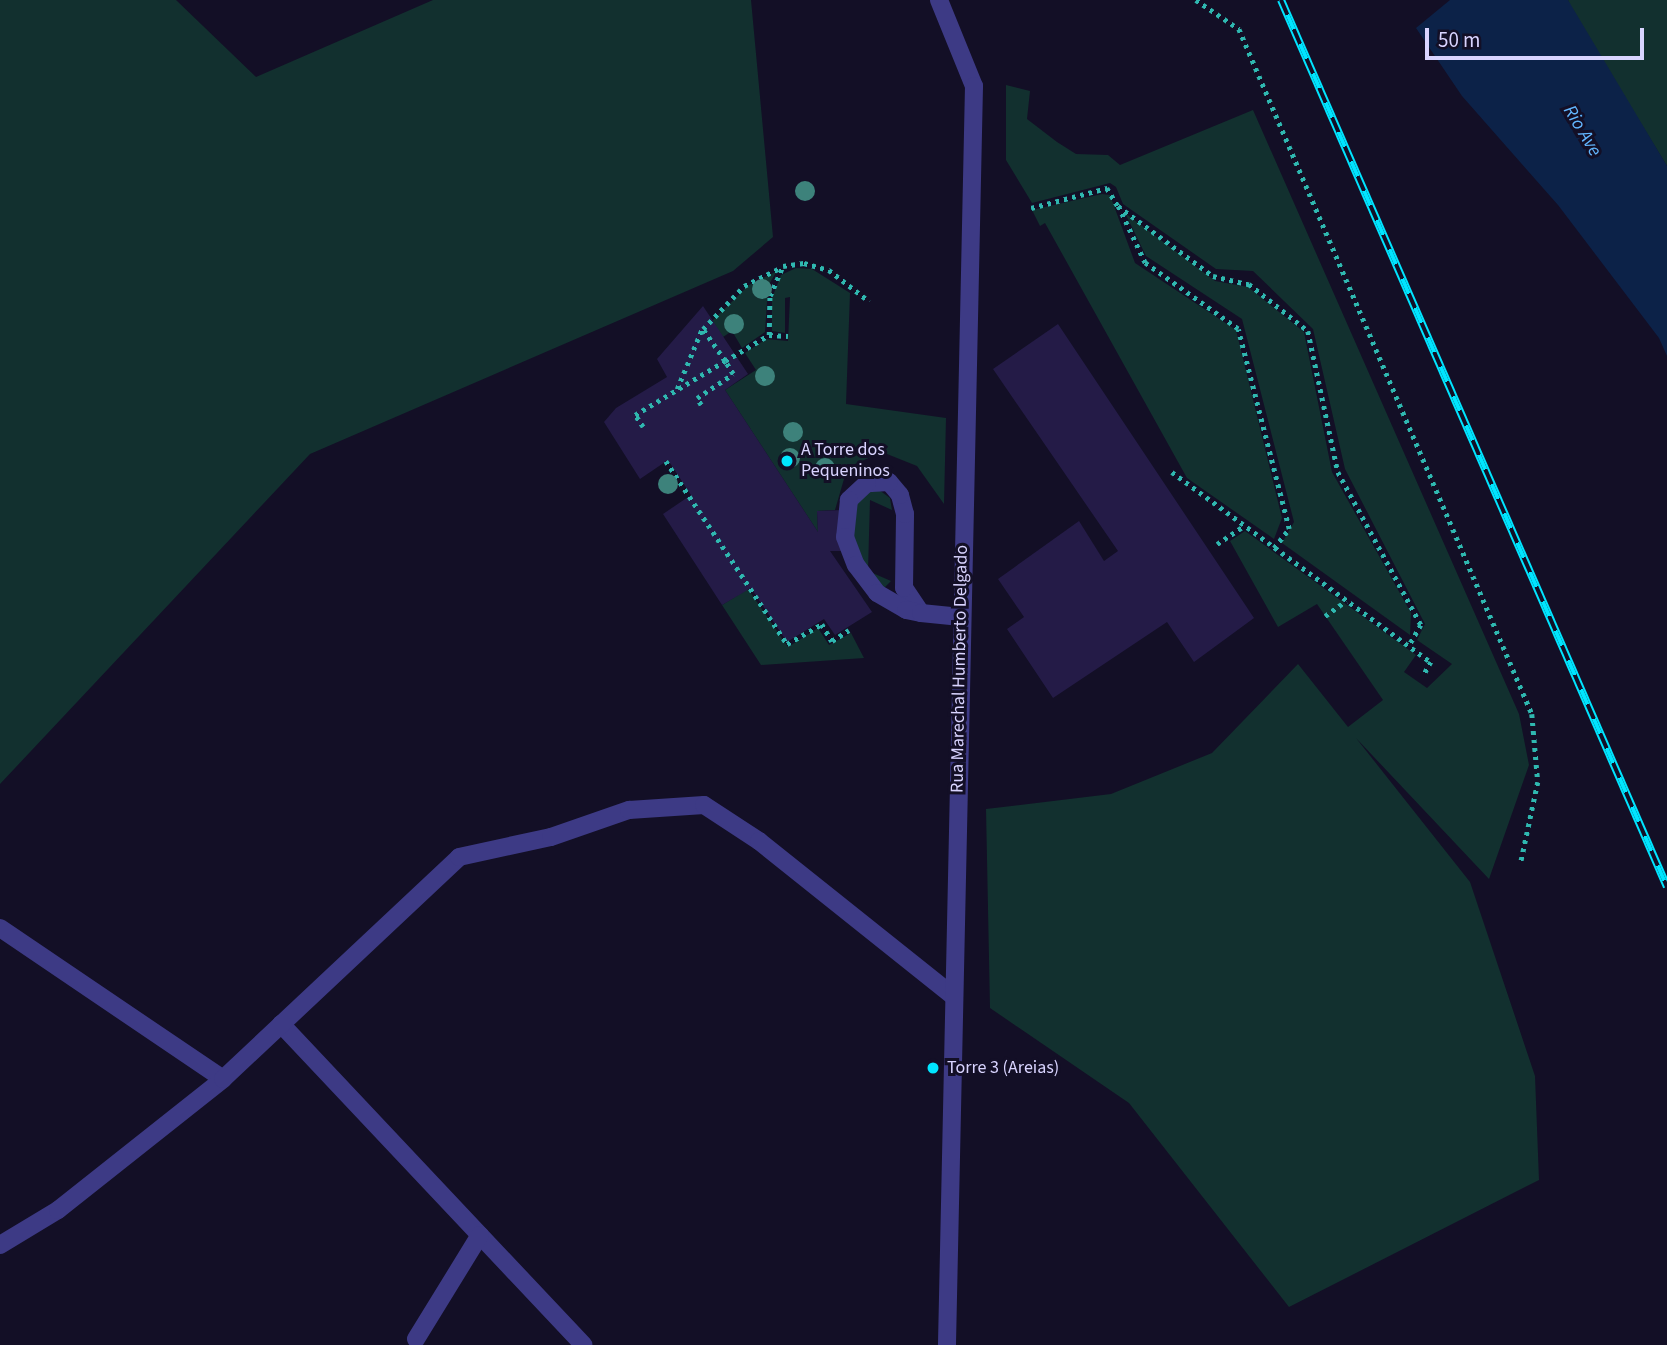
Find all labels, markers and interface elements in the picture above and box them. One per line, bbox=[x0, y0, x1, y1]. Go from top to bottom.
scale bar bbox=[1429, 14, 1648, 58]
text: 50 m bbox=[1438, 25, 1480, 55]
water label: Rio Ave bbox=[1558, 101, 1606, 161]
place label: A Torre dos Pequeninos bbox=[801, 440, 890, 482]
marker: A Torre dos Pequeninos bbox=[779, 453, 795, 469]
street label: Rua Marechal Humberto Delgado bbox=[947, 545, 973, 793]
place label: Torre 3 (Areias) bbox=[947, 1057, 1059, 1079]
marker: Torre 3 (Areias) bbox=[925, 1060, 941, 1076]

